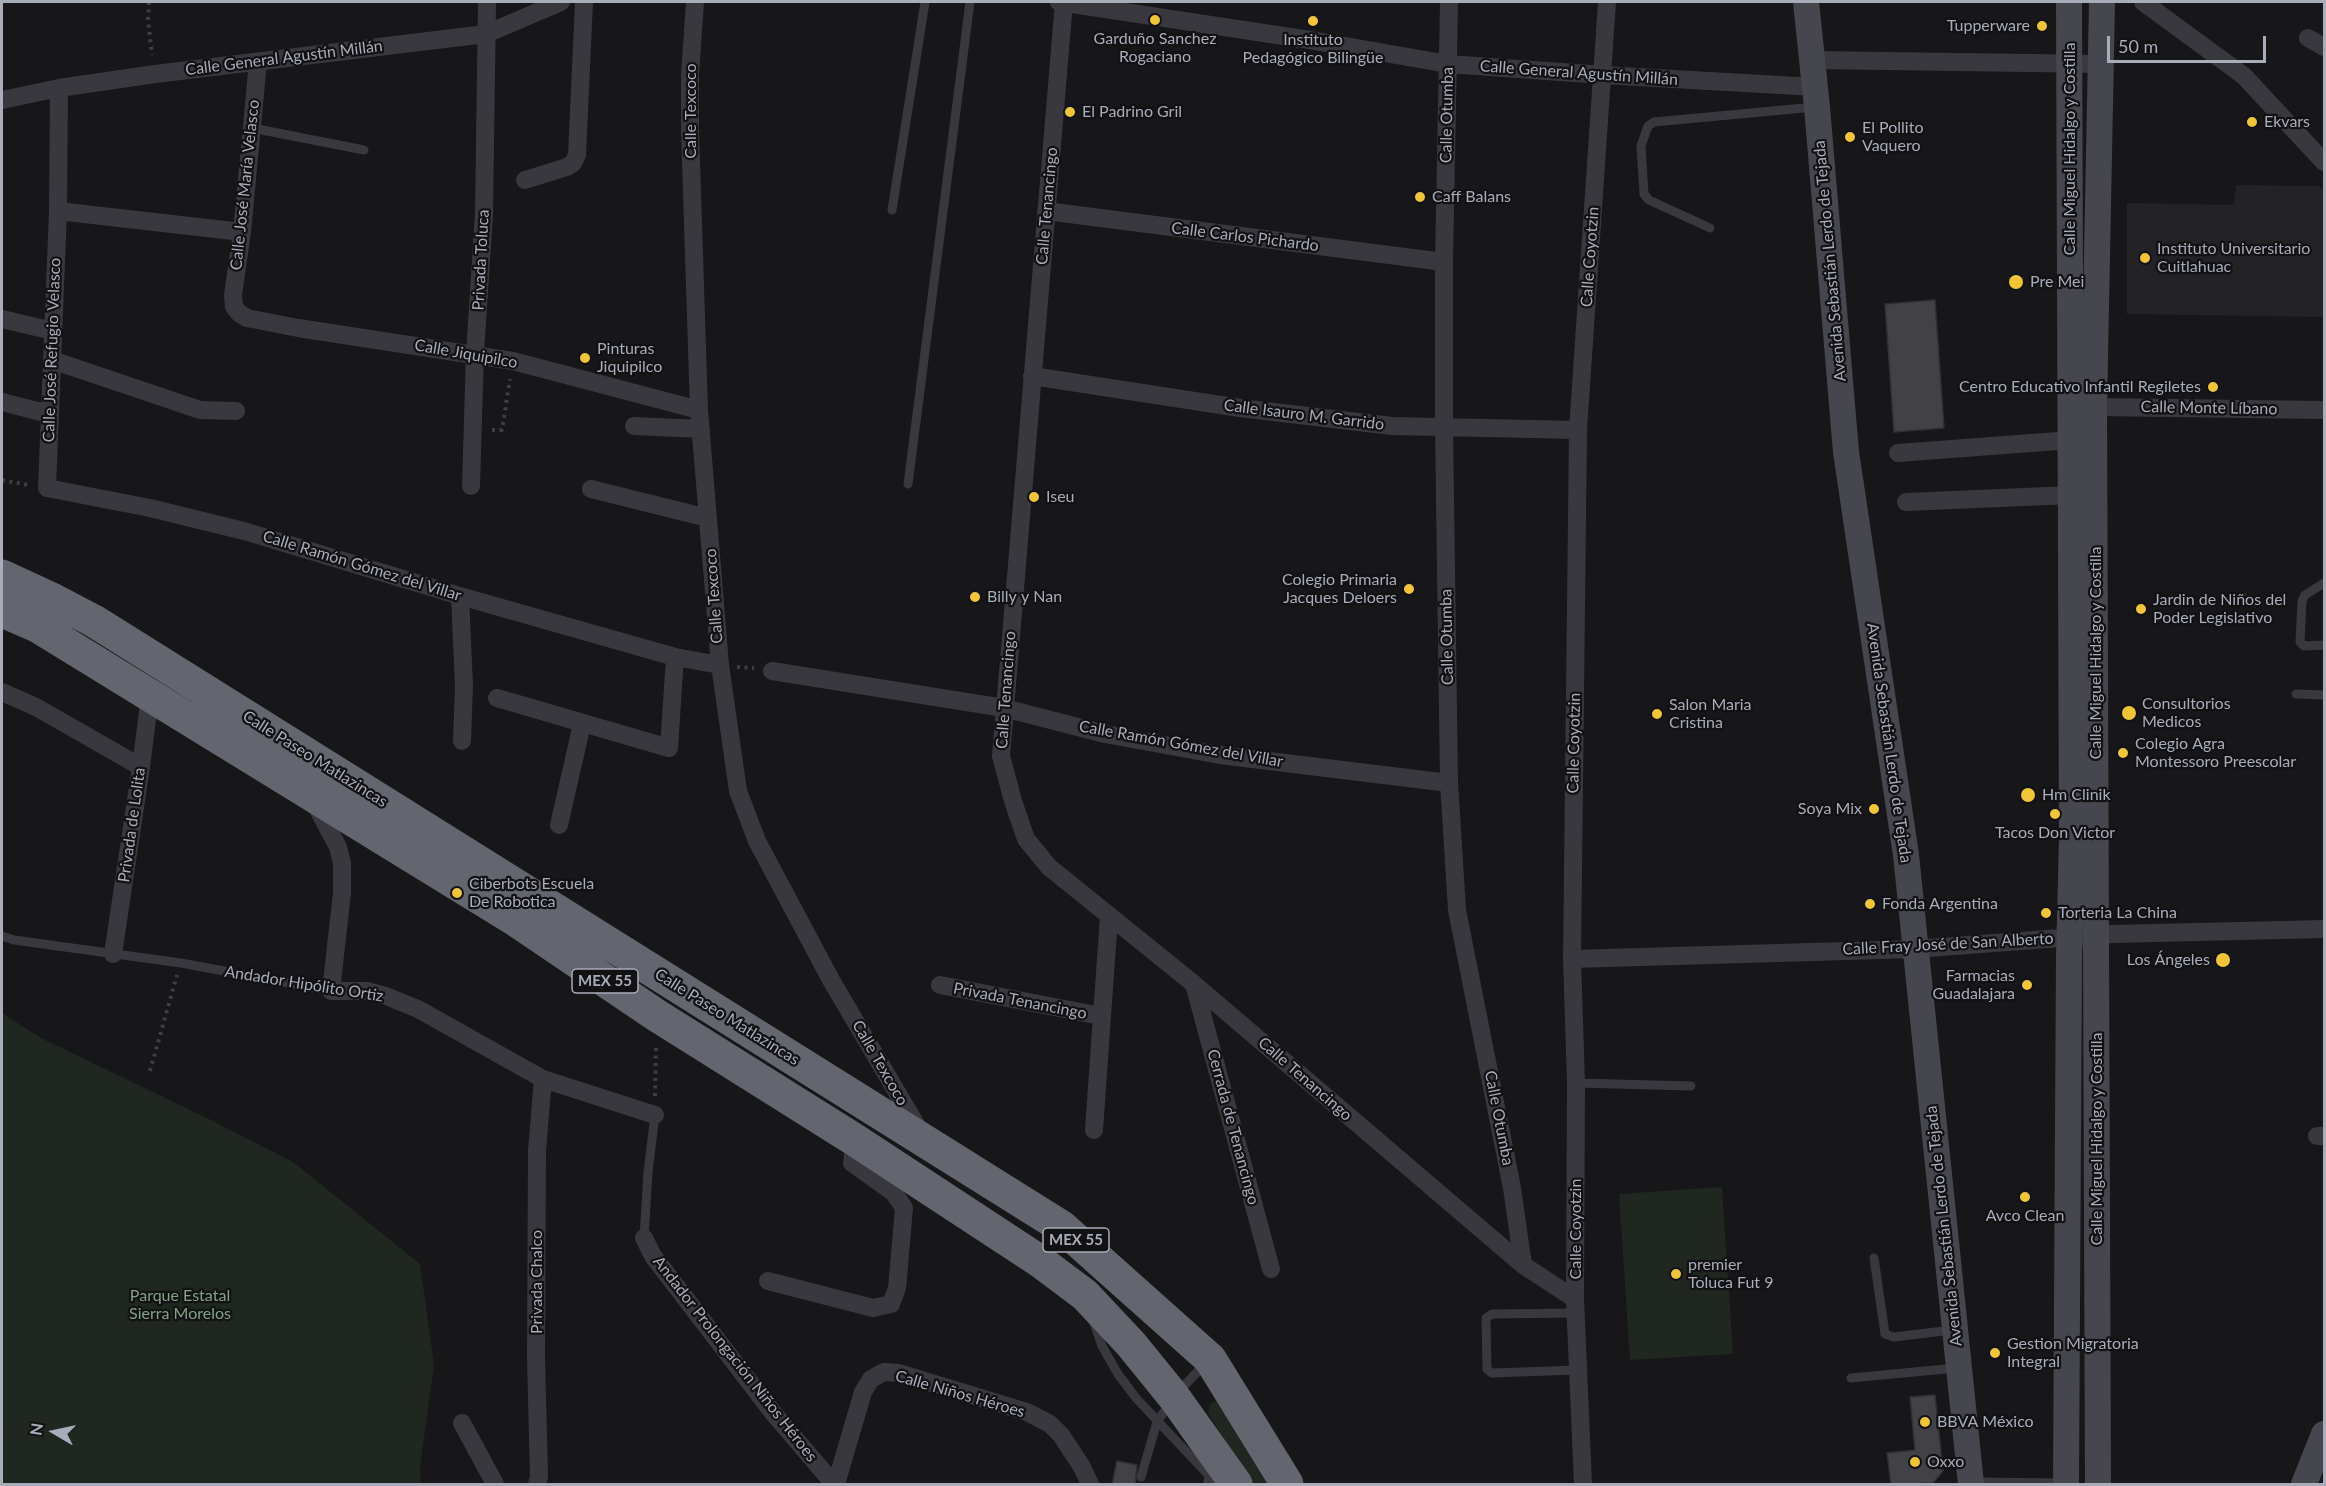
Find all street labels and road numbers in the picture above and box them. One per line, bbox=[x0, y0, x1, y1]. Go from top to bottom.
street label: Calle General Agustín Millán bbox=[184, 36, 384, 80]
street label: Calle Miguel Hidalgo y Costilla bbox=[2060, 42, 2080, 256]
street label: Calle General Agustín Millán bbox=[1479, 56, 1679, 90]
street label: Calle Texcoco bbox=[681, 63, 701, 159]
street label: Calle Otumba bbox=[1437, 67, 1457, 163]
street label: Calle José María Velasco bbox=[226, 99, 264, 271]
street label: Avenida Sebastián Lerdo de Tejada bbox=[1810, 140, 1850, 382]
street label: Calle Tenancingo bbox=[1032, 146, 1062, 266]
street label: Calle Coyotzin bbox=[1577, 206, 1603, 308]
street label: Privada Toluca bbox=[469, 209, 493, 311]
street label: Calle Carlos Pichardo bbox=[1170, 218, 1320, 256]
street label: Calle José Refugio Velasco bbox=[39, 257, 65, 443]
street label: Calle Jiquipilco bbox=[413, 336, 519, 372]
street label: Calle Isauro M. Garrido bbox=[1223, 396, 1385, 434]
street label: Calle Monte Líbano bbox=[2140, 397, 2278, 419]
street label: Calle Ramón Gómez del Villar bbox=[260, 527, 464, 605]
street label: Calle Miguel Hidalgo y Costilla bbox=[2086, 546, 2106, 760]
street label: Calle Texcoco bbox=[701, 548, 727, 644]
street label: Calle Otumba bbox=[1437, 589, 1457, 685]
street label: Avenida Sebastián Lerdo de Tejada bbox=[1863, 622, 1915, 864]
street label: Calle Tenancingo bbox=[992, 630, 1020, 750]
street label: Calle Coyotzin bbox=[1564, 692, 1584, 794]
street label: Calle Paseo Matlazincas bbox=[239, 707, 391, 811]
street label: Calle Ramón Gómez del Villar bbox=[1078, 717, 1284, 771]
street label: Privada de Lolita bbox=[114, 766, 150, 884]
street label: Calle Fray José de San Alberto bbox=[1842, 929, 2054, 959]
street label: Andador Hipólito Ortiz bbox=[223, 962, 385, 1006]
street label: Calle Paseo Matlazincas bbox=[651, 965, 803, 1069]
road number: MEX 55 bbox=[572, 969, 638, 993]
street label: Privada Tenancingo bbox=[952, 979, 1088, 1023]
street label: Calle Texcoco bbox=[848, 1017, 912, 1109]
street label: Calle Miguel Hidalgo y Costilla bbox=[2087, 1032, 2107, 1246]
street label: Calle Tenancingo bbox=[1254, 1033, 1356, 1125]
street label: Cerrada de Tenancingo bbox=[1203, 1047, 1263, 1207]
street label: Calle Otumba bbox=[1480, 1069, 1518, 1167]
street label: Avenida Sebastián Lerdo de Tejada bbox=[1922, 1105, 1966, 1347]
street label: Calle Coyotzin bbox=[1566, 1179, 1586, 1279]
road number: MEX 55 bbox=[1043, 1228, 1109, 1252]
street label: Privada Chalco bbox=[527, 1230, 547, 1334]
street label: Andador Prolongación Niños Héroes bbox=[649, 1252, 821, 1466]
street label: Calle Niños Héroes bbox=[893, 1366, 1027, 1422]

